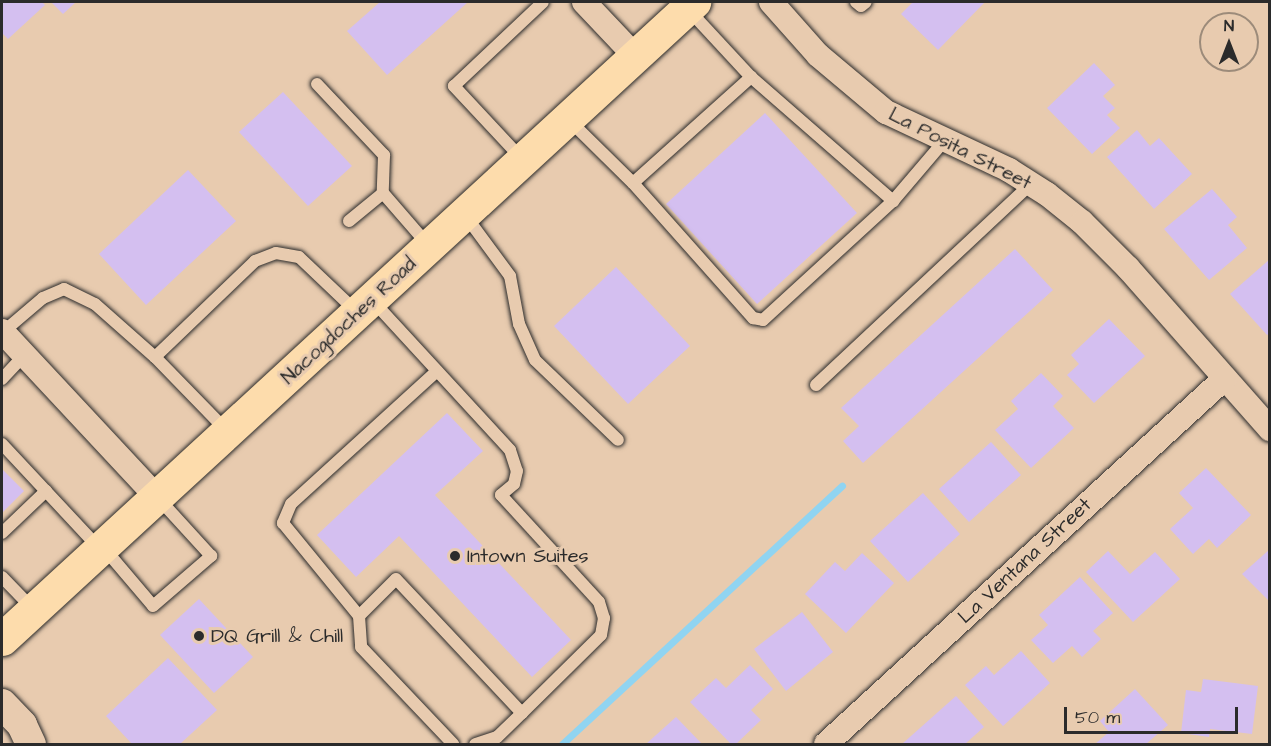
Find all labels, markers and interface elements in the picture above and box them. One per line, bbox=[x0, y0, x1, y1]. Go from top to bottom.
north arrow bbox=[1199, 12, 1259, 72]
text: N bbox=[1224, 15, 1234, 37]
street label: La Posita Street bbox=[885, 103, 1035, 195]
street label: Nacogdoches Road bbox=[277, 252, 421, 390]
street label: La Ventana Street bbox=[953, 493, 1097, 629]
place label: Intown Suites bbox=[467, 544, 589, 568]
marker: Intown Suites bbox=[448, 549, 462, 563]
place label: DQ Grill & Chill bbox=[211, 624, 343, 648]
marker: DQ Grill & Chill bbox=[192, 629, 206, 643]
scale bar bbox=[1067, 695, 1241, 733]
text: 50 m bbox=[1075, 705, 1120, 730]

